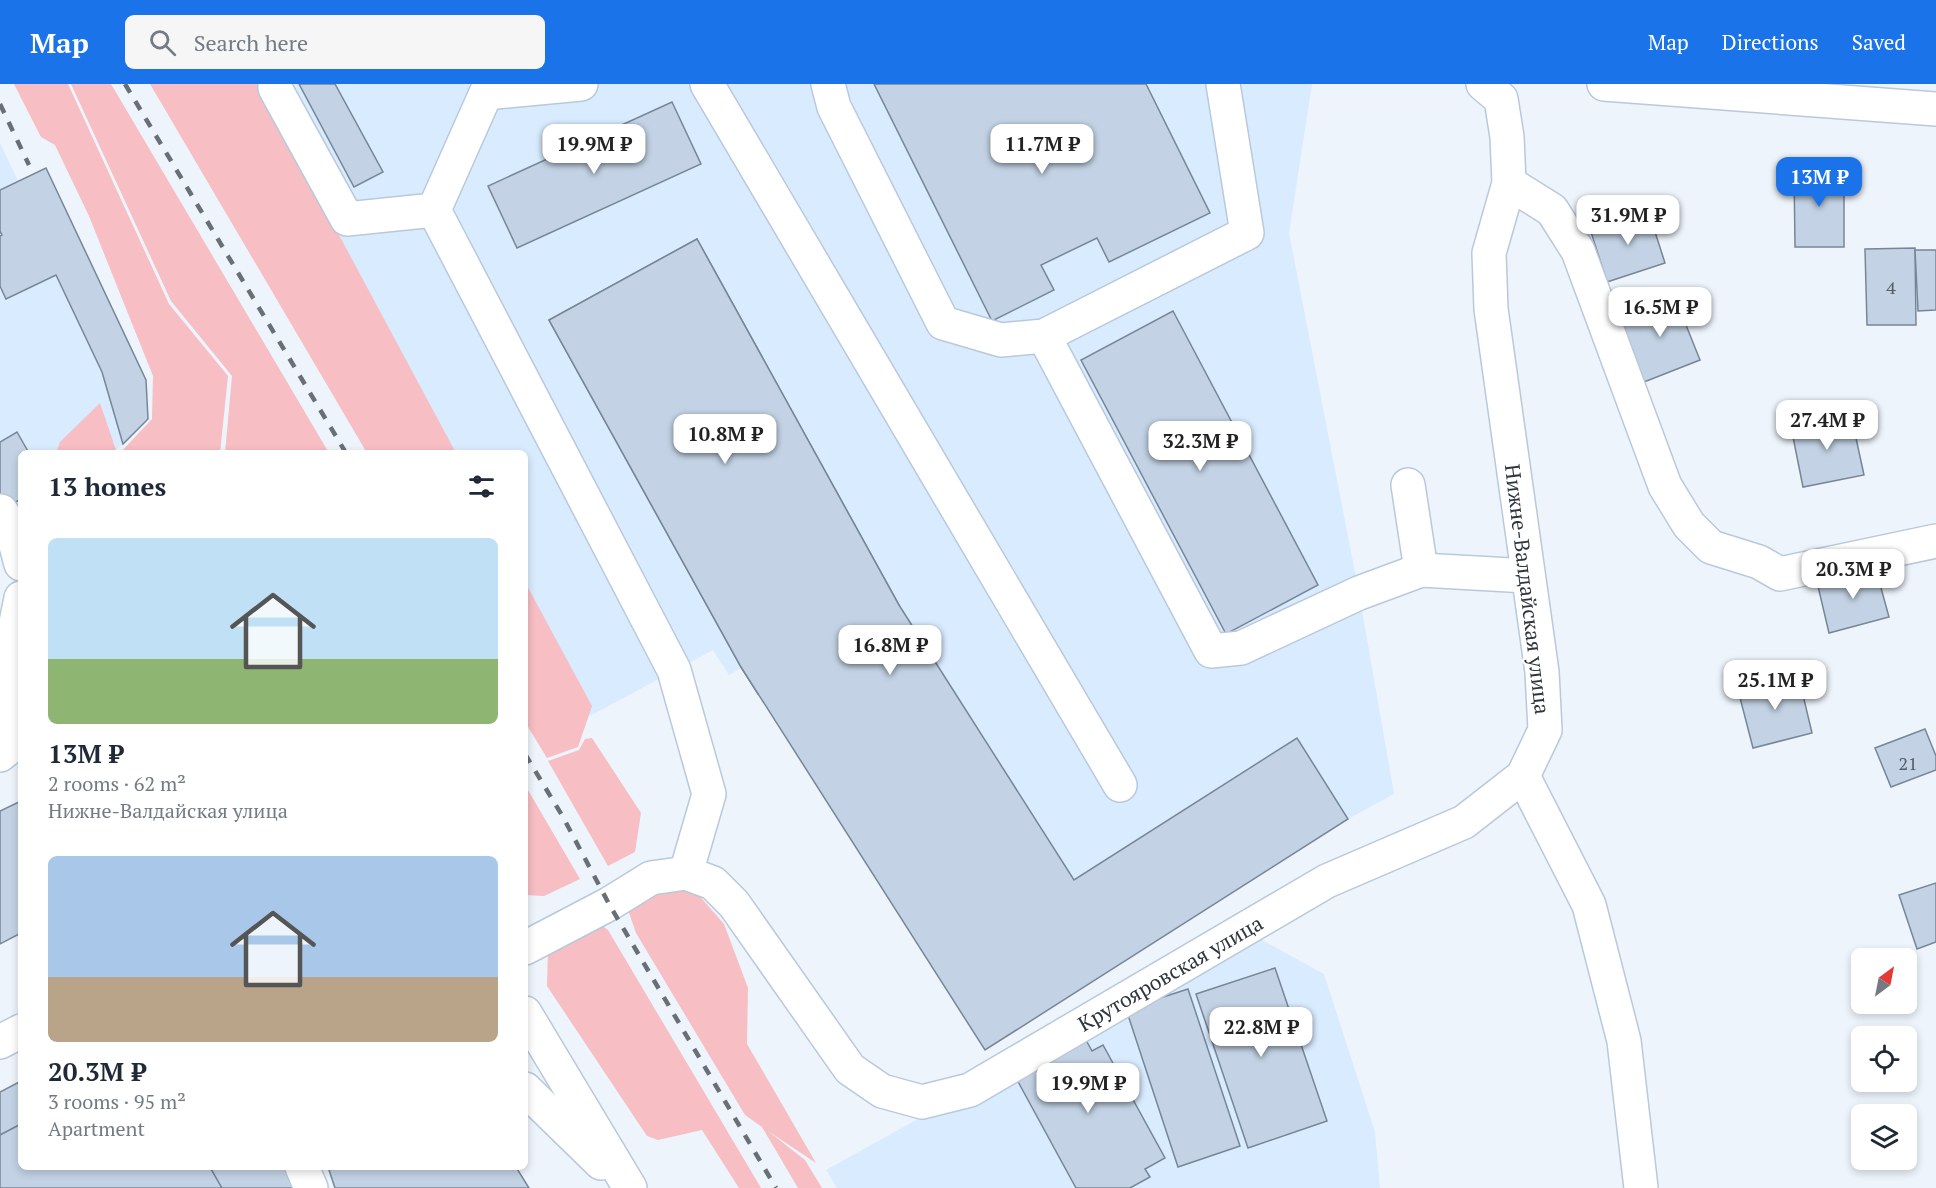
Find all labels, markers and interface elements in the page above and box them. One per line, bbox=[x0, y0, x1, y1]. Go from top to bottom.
search box bbox=[125, 15, 545, 69]
text: Map bbox=[30, 24, 89, 61]
icon: search bbox=[146, 26, 179, 59]
text: Search here bbox=[194, 28, 308, 57]
text: Map bbox=[1648, 28, 1689, 56]
text: Directions bbox=[1722, 28, 1819, 56]
text: Saved bbox=[1852, 28, 1906, 56]
pin: 19.9M ₽ bbox=[539, 124, 649, 175]
pin: 11.7M ₽ bbox=[987, 124, 1097, 175]
text: 19.9M ₽ bbox=[556, 130, 632, 157]
text: 11.7M ₽ bbox=[1004, 130, 1080, 157]
pin: 13M ₽ bbox=[1777, 157, 1861, 208]
text: 13M ₽ bbox=[1790, 163, 1848, 190]
pin: 31.9M ₽ bbox=[1573, 195, 1683, 246]
text: 31.9M ₽ bbox=[1590, 201, 1666, 228]
house number: 4 bbox=[1886, 275, 1896, 299]
pin: 16.5M ₽ bbox=[1605, 287, 1715, 338]
text: 16.5M ₽ bbox=[1622, 293, 1698, 320]
pin: 27.4M ₽ bbox=[1772, 400, 1882, 451]
text: 27.4M ₽ bbox=[1790, 406, 1864, 433]
pin: 10.8M ₽ bbox=[670, 414, 780, 465]
text: 10.8M ₽ bbox=[687, 420, 763, 447]
pin: 32.3M ₽ bbox=[1145, 421, 1255, 472]
text: 32.3M ₽ bbox=[1162, 427, 1238, 454]
street label: Нижне-Валдайская улица bbox=[1499, 462, 1557, 716]
text: 13 homes bbox=[48, 469, 166, 503]
icon: filters bbox=[465, 470, 498, 503]
pin: 20.3M ₽ bbox=[1798, 549, 1908, 600]
text: 20.3M ₽ bbox=[1815, 555, 1891, 582]
icon: home bbox=[219, 577, 327, 685]
pin: 16.8M ₽ bbox=[835, 625, 945, 676]
text: 16.8M ₽ bbox=[852, 631, 928, 658]
pin: 25.1M ₽ bbox=[1720, 660, 1830, 711]
text: 25.1M ₽ bbox=[1737, 666, 1813, 693]
text: 13M ₽ bbox=[48, 736, 123, 770]
house number: 21 bbox=[1898, 751, 1918, 775]
text: 2 rooms · 62 m² bbox=[48, 770, 186, 797]
text: Нижне-Валдайская улица bbox=[48, 797, 288, 824]
icon: home bbox=[219, 895, 327, 1003]
street label: Крутояровская улица bbox=[1072, 908, 1268, 1037]
north arrow bbox=[1851, 948, 1917, 1014]
map controls bbox=[1851, 948, 1917, 1170]
pin: 22.8M ₽ bbox=[1206, 1007, 1316, 1058]
text: 22.8M ₽ bbox=[1223, 1013, 1299, 1040]
button: locate bbox=[1851, 1026, 1917, 1092]
text: 20.3M ₽ bbox=[48, 1054, 146, 1088]
pin: 19.9M ₽ bbox=[1033, 1063, 1143, 1114]
text: 19.9M ₽ bbox=[1050, 1069, 1126, 1096]
text: 3 rooms · 95 m² bbox=[48, 1088, 186, 1115]
button: layers bbox=[1851, 1104, 1917, 1170]
text: Apartment bbox=[48, 1115, 145, 1142]

